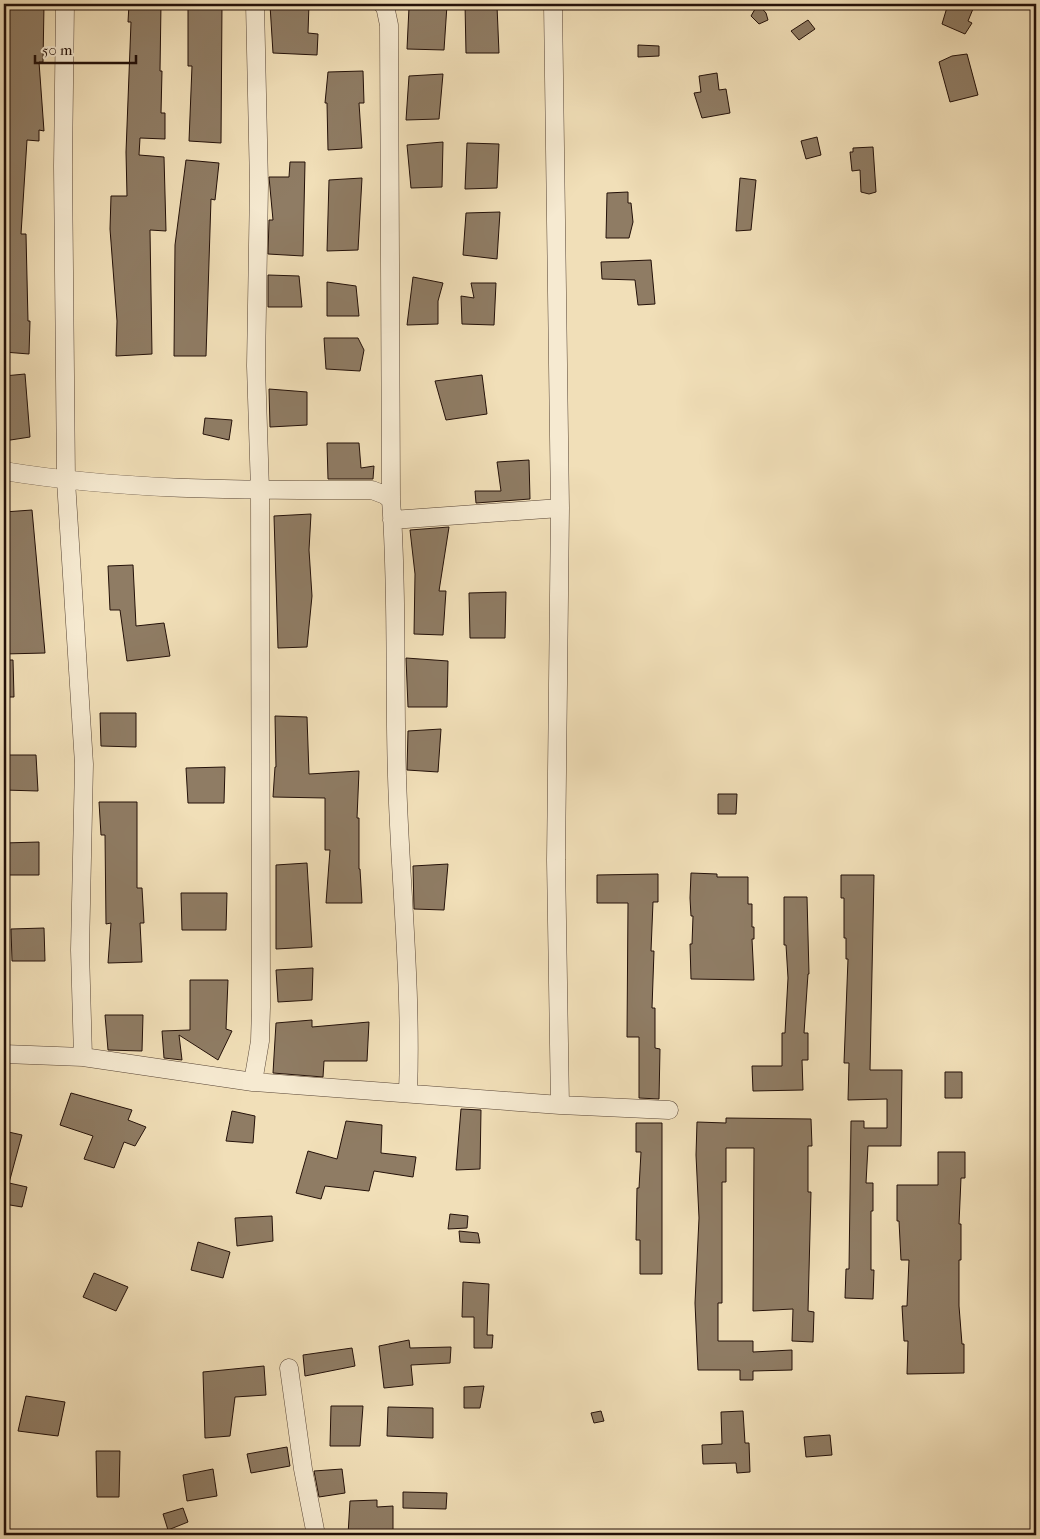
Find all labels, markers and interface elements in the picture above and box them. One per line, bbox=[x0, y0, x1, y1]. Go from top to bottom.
scale bar bbox=[35, 32, 136, 64]
text: 50 m bbox=[42, 41, 73, 59]

